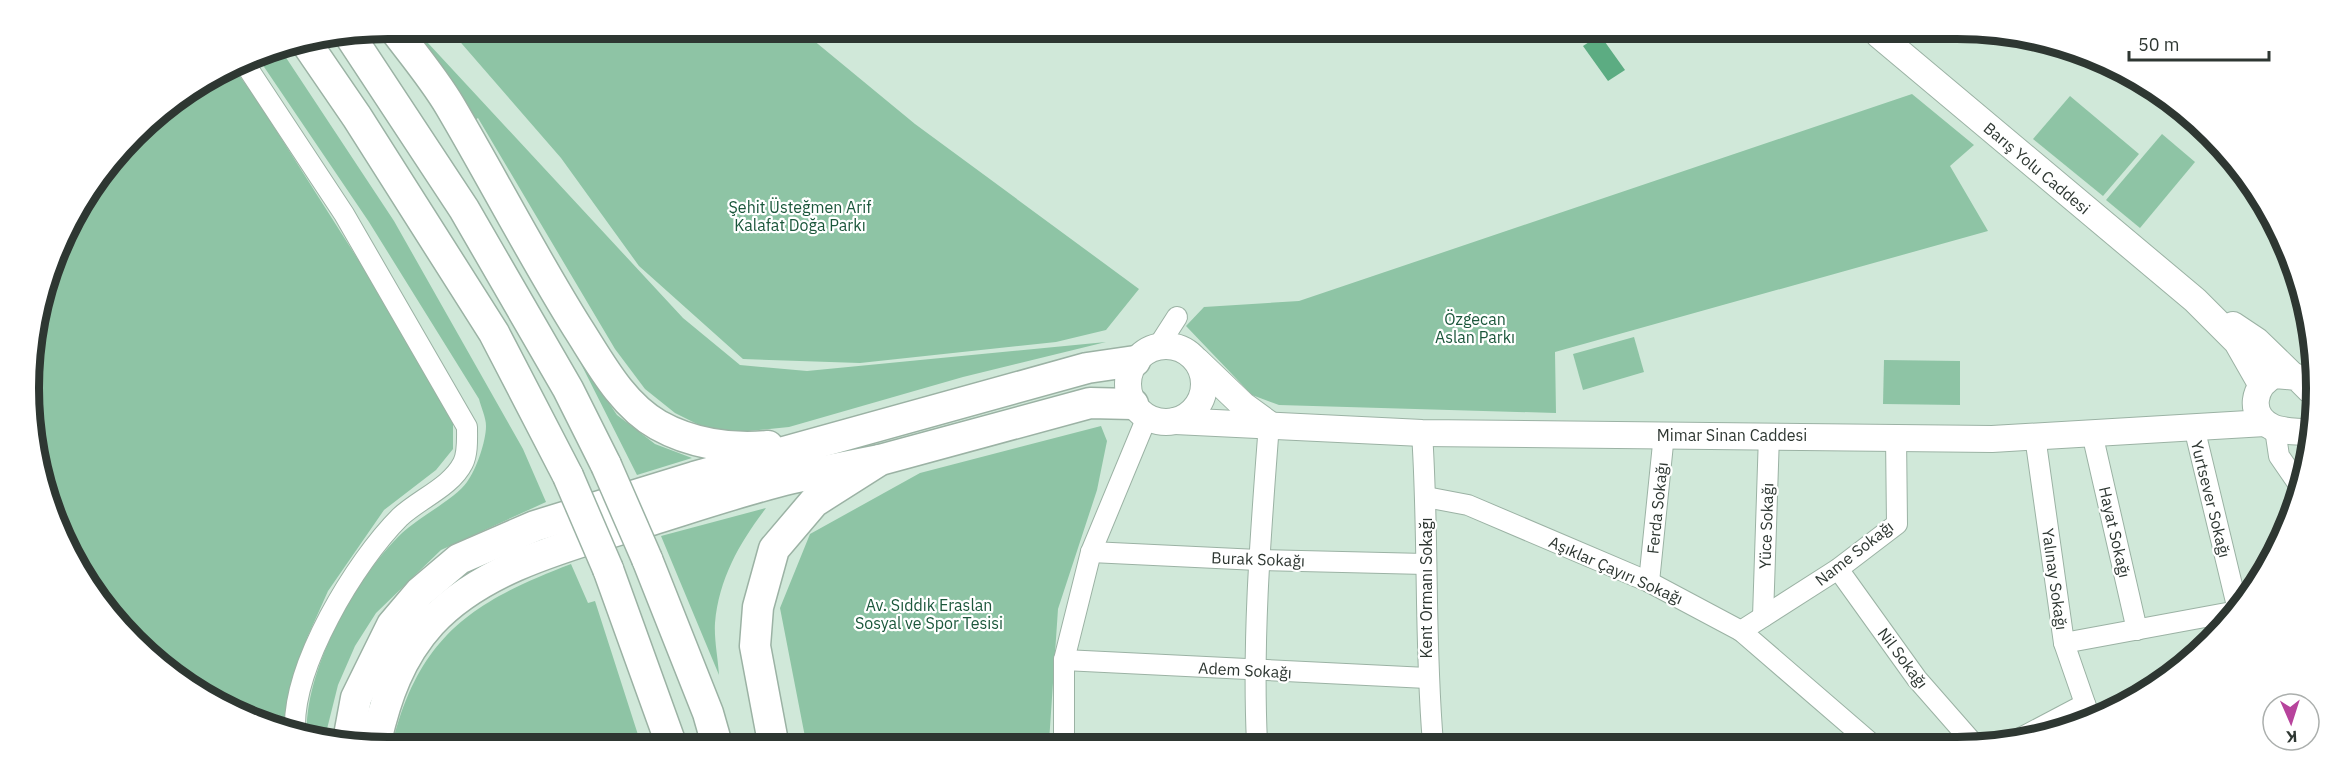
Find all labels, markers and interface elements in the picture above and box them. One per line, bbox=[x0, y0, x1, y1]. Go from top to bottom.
scale bar bbox=[2129, 24, 2268, 62]
text: 50 m bbox=[2138, 33, 2180, 56]
street label: Barış Yolu Caddesi bbox=[1980, 118, 2094, 218]
park label: Şehit Üsteğmen Arif Kalafat Doğa Parkı bbox=[729, 197, 871, 235]
park label: Özgecan Aslan Parkı bbox=[1435, 309, 1515, 347]
street label: Mimar Sinan Caddesi bbox=[1657, 425, 1807, 445]
street label: Yurtsever Sokağı bbox=[2187, 438, 2235, 560]
street label: Ferda Sokağı bbox=[1642, 461, 1672, 555]
street label: Yüce Sokağı bbox=[1755, 483, 1777, 569]
street label: Hayat Sokağı bbox=[2095, 484, 2135, 580]
street label: Name Sokağı bbox=[1811, 516, 1897, 590]
street label: Kent Ormanı Sokağı bbox=[1416, 517, 1436, 659]
street label: Yalınay Sokağı bbox=[2038, 527, 2072, 631]
street label: Aşıklar Çayırı Sokağı bbox=[1546, 531, 1686, 609]
street label: Burak Sokağı bbox=[1211, 547, 1305, 571]
park label: Av. Sıddık Eraslan Sosyal ve Spor Tesisi bbox=[855, 595, 1003, 633]
street label: Nil Sokağı bbox=[1874, 624, 1932, 692]
street label: Adem Sokağı bbox=[1198, 658, 1292, 682]
north arrow bbox=[2261, 692, 2321, 752]
text: K bbox=[2286, 727, 2298, 747]

